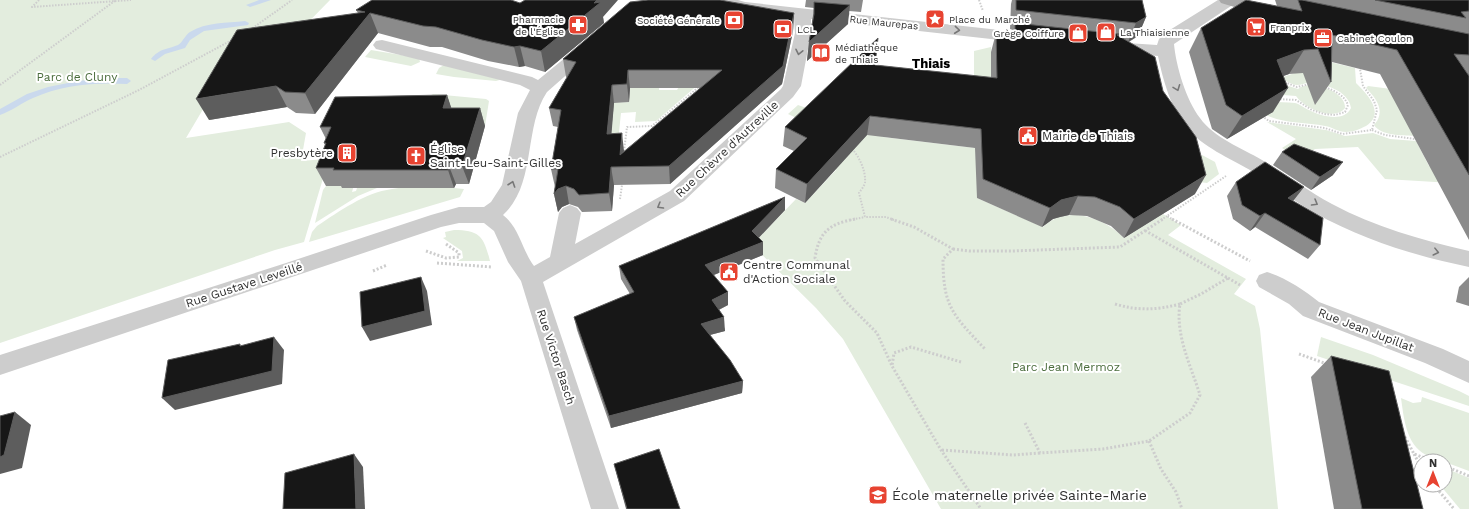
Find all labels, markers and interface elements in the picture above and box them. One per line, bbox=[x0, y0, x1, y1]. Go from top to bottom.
place icon: Place du Marché bbox=[924, 8, 946, 30]
bank icon: Société Générale bbox=[723, 9, 745, 31]
street label: Rue Maurepas bbox=[849, 13, 919, 32]
place label: Pharmacie de l'Église bbox=[513, 14, 564, 37]
pharmacy icon: Pharmacie de l'Église bbox=[567, 14, 589, 36]
place label: Place du Marché bbox=[949, 14, 1030, 25]
place label: Société Générale bbox=[637, 15, 720, 26]
supermarket icon: Franprix bbox=[1245, 16, 1267, 38]
bank icon: LCL bbox=[772, 18, 794, 40]
shop icon: La Thiaisienne bbox=[1095, 21, 1117, 43]
shop icon: Grège Coiffure bbox=[1067, 22, 1089, 44]
place label: Franprix bbox=[1270, 22, 1310, 33]
place label: LCL bbox=[797, 24, 816, 35]
one-way arrow bbox=[954, 26, 960, 35]
place label: La Thiaisienne bbox=[1120, 27, 1190, 38]
office icon: Cabinet Coulon bbox=[1312, 27, 1334, 49]
place label: Grège Coiffure bbox=[993, 28, 1064, 39]
place label: Cabinet Coulon bbox=[1337, 33, 1412, 44]
library icon: Médiathèque de Thiais bbox=[810, 42, 832, 64]
place label: Médiathèque de Thiais bbox=[835, 42, 898, 65]
one-way arrow bbox=[795, 49, 803, 55]
district label: Thiais bbox=[912, 56, 950, 71]
park label: Parc de Cluny bbox=[37, 70, 118, 84]
one-way arrow bbox=[1172, 84, 1180, 91]
street label: Rue Chèvre d'Autreville bbox=[673, 98, 781, 200]
public building icon: Mairie de Thiais bbox=[1017, 125, 1039, 147]
place label: Mairie de Thiais bbox=[1042, 129, 1133, 143]
building icon: Presbytère bbox=[336, 142, 358, 164]
place label: Église Saint-Leu-Saint-Gilles bbox=[430, 142, 561, 170]
church icon: Église Saint-Leu-Saint-Gilles bbox=[405, 145, 427, 167]
place label: Presbytère bbox=[271, 146, 333, 160]
one-way arrow bbox=[507, 181, 515, 188]
one-way arrow bbox=[1311, 199, 1319, 206]
one-way arrow bbox=[657, 202, 664, 209]
one-way arrow bbox=[1432, 247, 1439, 255]
place label: Centre Communal d'Action Sociale bbox=[743, 258, 850, 286]
street label: Rue Gustave Leveillé bbox=[184, 259, 304, 310]
public building icon: Centre Communal d'Action Sociale bbox=[718, 261, 740, 283]
street label: Rue Jean Jupillat bbox=[1316, 305, 1416, 355]
street label: Rue Victor Basch bbox=[534, 307, 578, 407]
park label: Parc Jean Mermoz bbox=[1012, 360, 1120, 374]
north arrow bbox=[1413, 453, 1453, 493]
text: N bbox=[1429, 457, 1437, 470]
school or university icon: École maternelle privée Sainte-Marie bbox=[867, 484, 889, 506]
place label: École maternelle privée Sainte-Marie bbox=[892, 487, 1147, 503]

